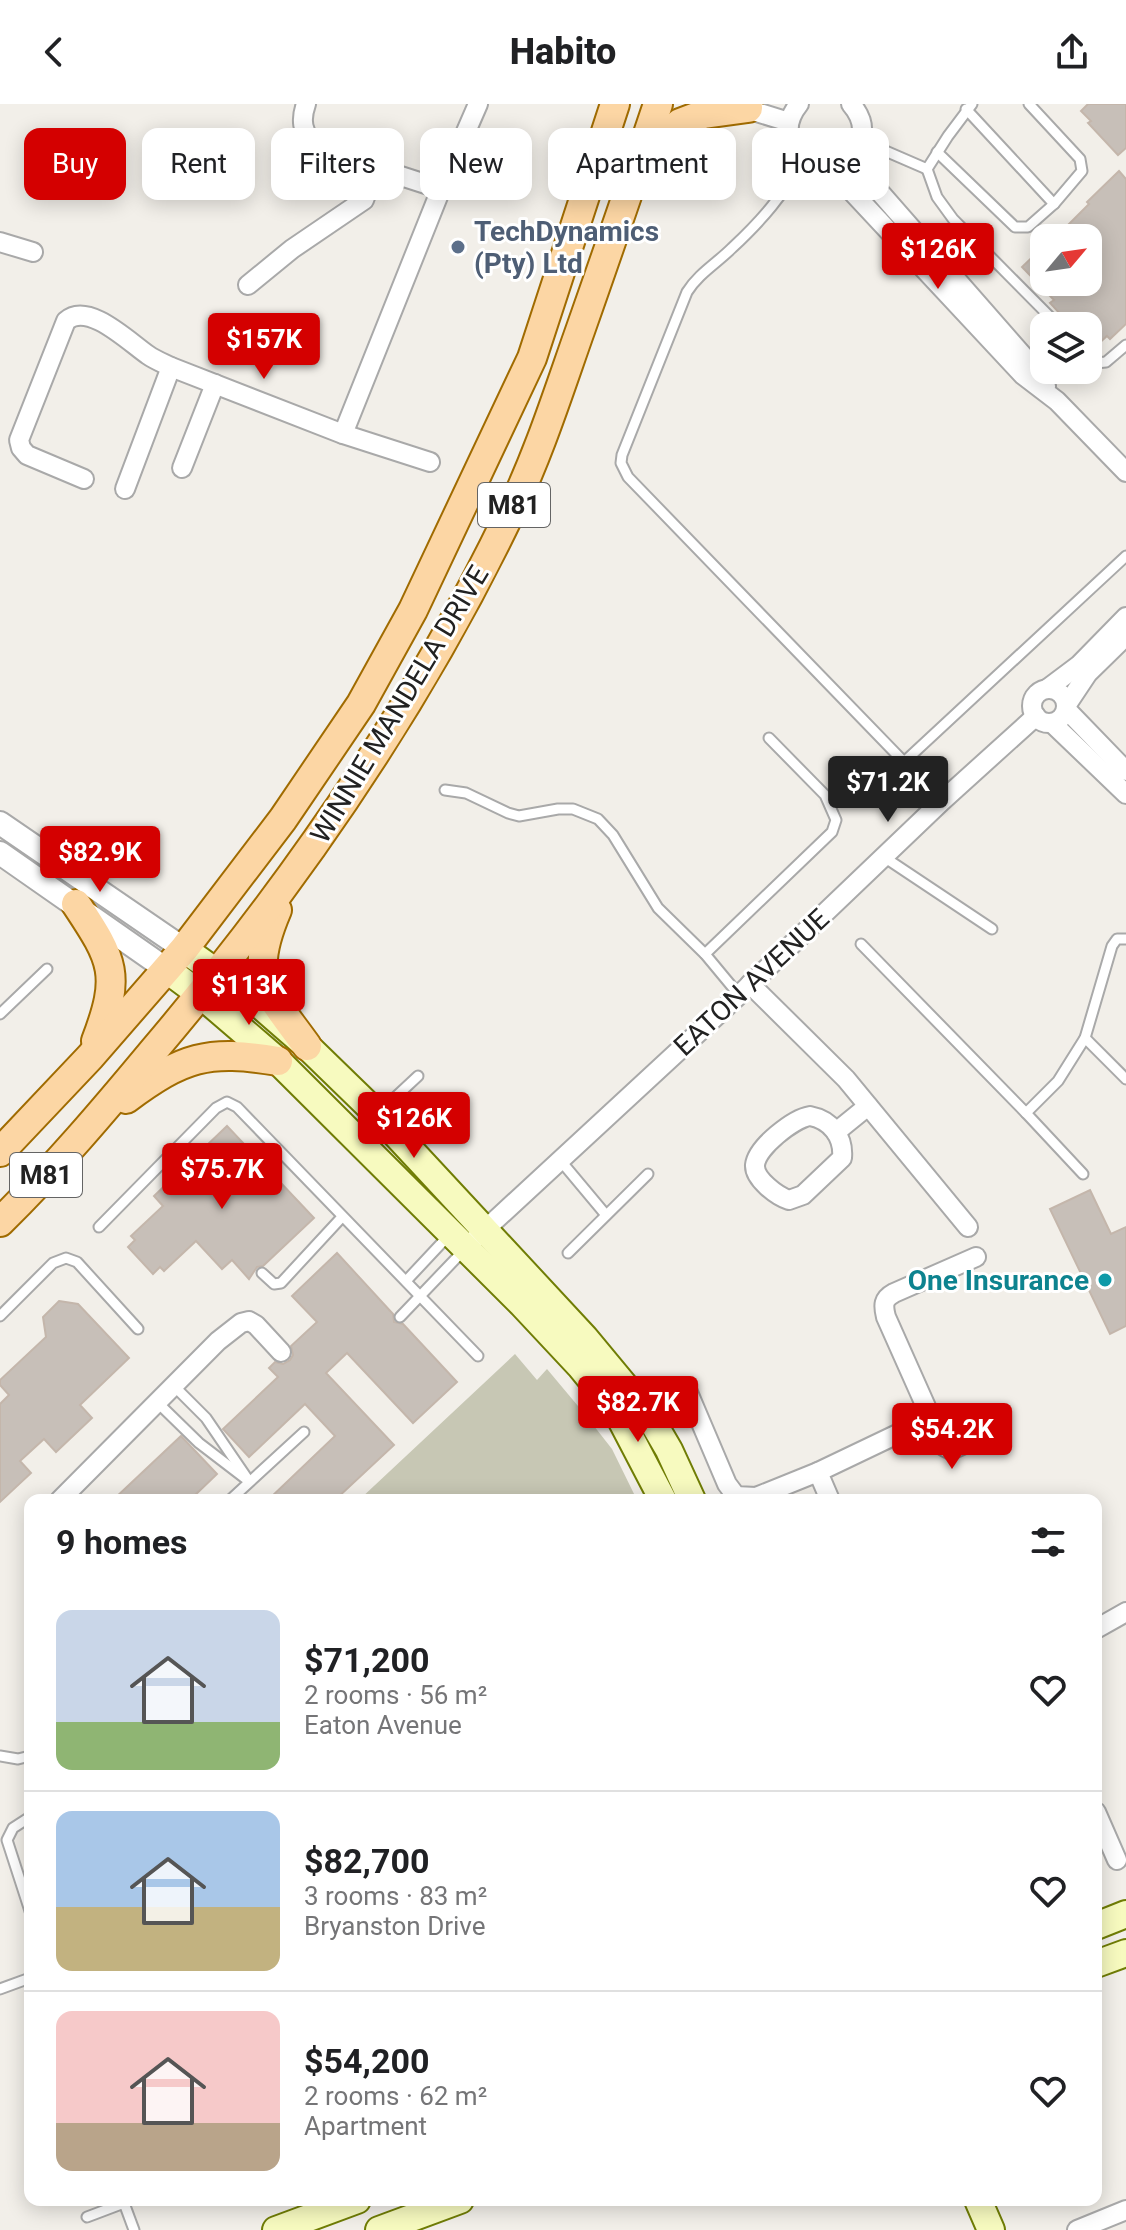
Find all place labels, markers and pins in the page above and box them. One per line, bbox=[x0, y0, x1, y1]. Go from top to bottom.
place label: TechDynamics (Pty) Ltd bbox=[474, 215, 659, 280]
pin: $126K bbox=[882, 223, 994, 291]
marker: TechDynamics (Pty) Ltd bbox=[449, 238, 467, 256]
pin: $157K bbox=[208, 313, 320, 381]
pin: $71.2K bbox=[823, 756, 953, 824]
pin: $82.9K bbox=[35, 826, 165, 894]
pin: $113K bbox=[193, 959, 305, 1027]
pin: $126K bbox=[358, 1092, 470, 1160]
pin: $75.7K bbox=[157, 1143, 287, 1211]
place label: One Insurance bbox=[908, 1264, 1089, 1297]
marker: One Insurance bbox=[1096, 1271, 1114, 1289]
pin: $82.7K bbox=[573, 1376, 703, 1444]
pin: $54.2K bbox=[887, 1403, 1017, 1471]

